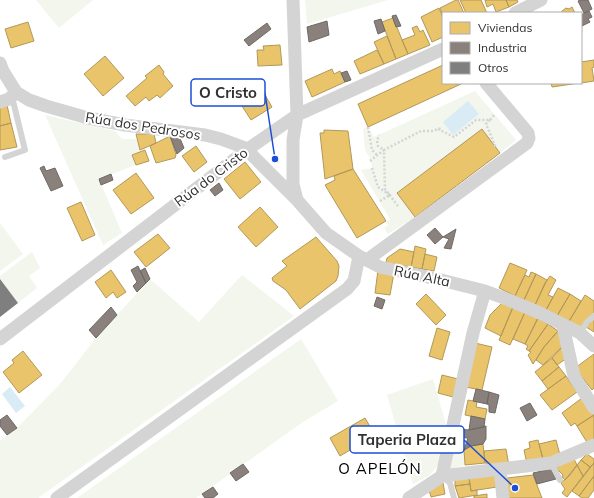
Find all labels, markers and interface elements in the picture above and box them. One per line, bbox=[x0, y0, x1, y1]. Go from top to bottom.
legend bbox=[442, 12, 582, 84]
text: Viviendas bbox=[478, 20, 532, 35]
text: Industria bbox=[478, 40, 527, 55]
text: Otros bbox=[478, 60, 509, 75]
callout: O Cristo bbox=[191, 79, 265, 106]
text: O Cristo bbox=[199, 83, 257, 102]
street label: Rúa dos Pedrosos bbox=[84, 108, 202, 144]
street label: Rúa do Cristo bbox=[171, 143, 251, 211]
street label: Rúa Alta bbox=[392, 261, 452, 291]
callout: Taperia Plaza bbox=[350, 426, 464, 453]
text: Taperia Plaza bbox=[358, 430, 456, 449]
district label: O APELÓN bbox=[338, 459, 422, 478]

